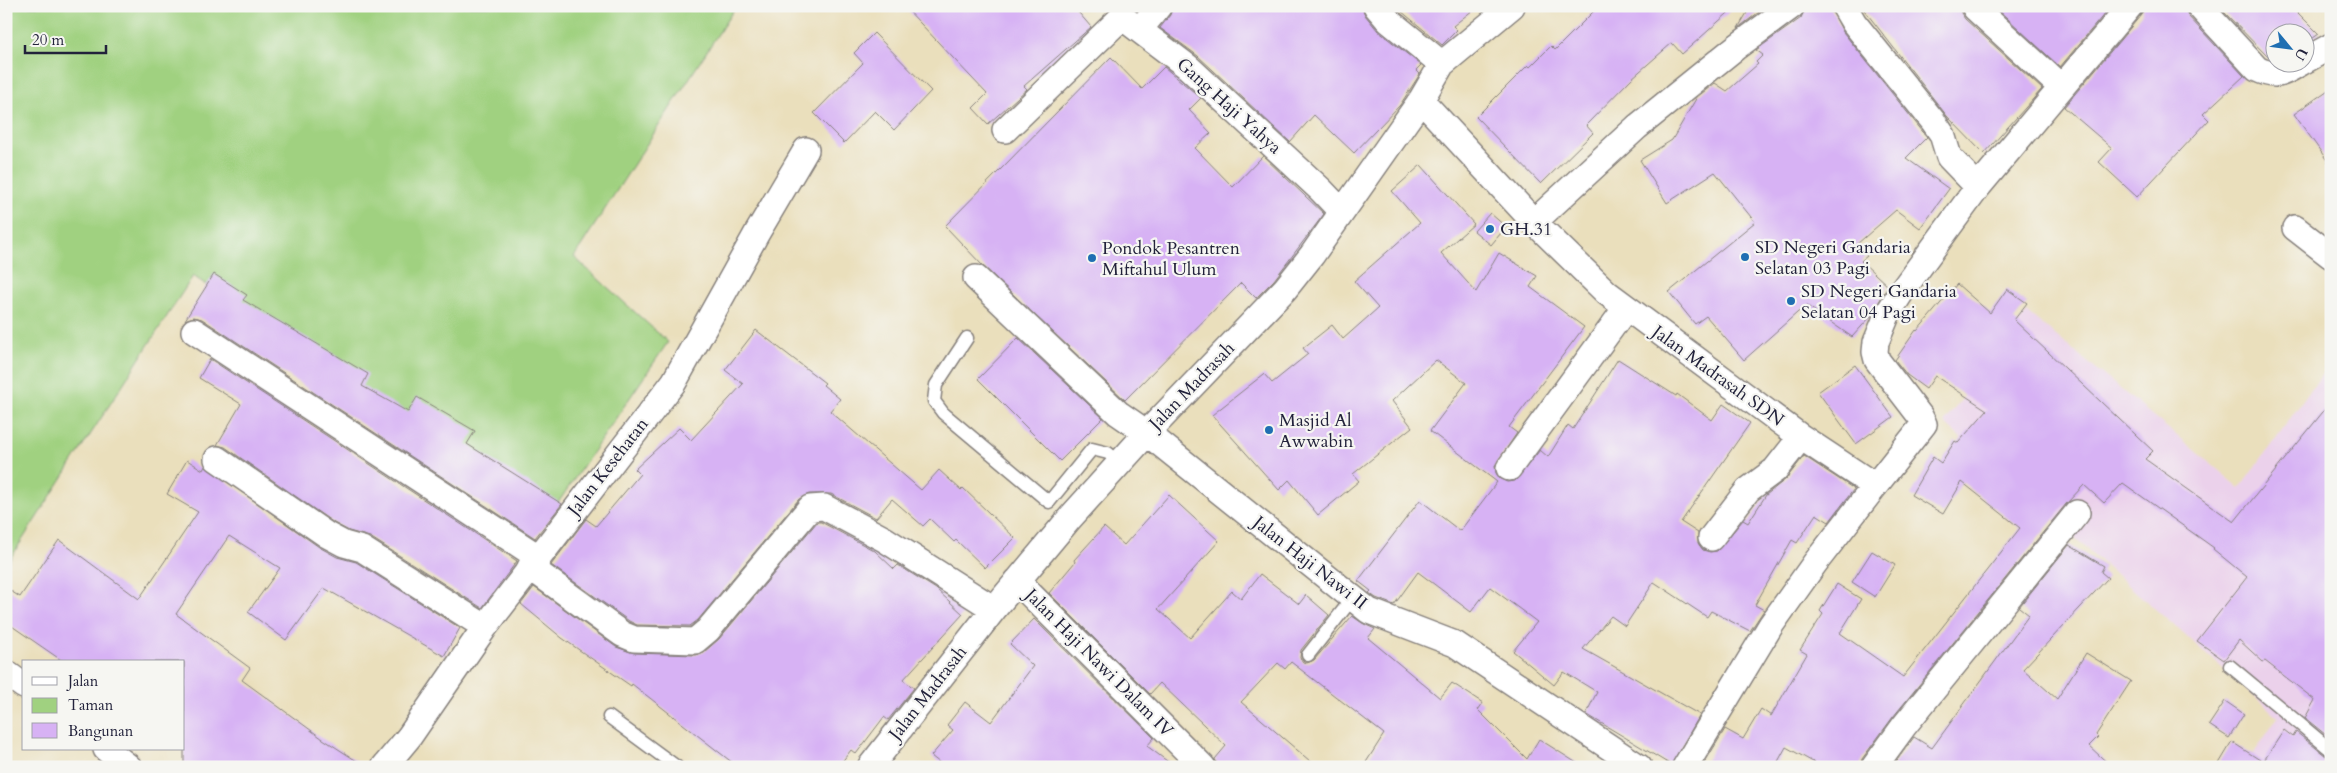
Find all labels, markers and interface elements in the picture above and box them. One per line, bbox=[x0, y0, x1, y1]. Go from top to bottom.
scale bar bbox=[25, 22, 106, 54]
north arrow bbox=[2264, 22, 2314, 72]
text: 20 m bbox=[32, 30, 64, 50]
text: U bbox=[2290, 44, 2312, 64]
street label: Gang Haji Yahya bbox=[1171, 52, 1287, 160]
place label: GH.31 bbox=[1500, 217, 1552, 242]
marker: GH.31 bbox=[1484, 223, 1496, 235]
place label: SD Negeri Gandaria Selatan 03 Pagi bbox=[1755, 235, 1911, 281]
place label: Pondok Pesantren Miftahul Ulum bbox=[1102, 236, 1241, 282]
marker: SD Negeri Gandaria Selatan 03 Pagi bbox=[1739, 251, 1751, 263]
marker: Pondok Pesantren Miftahul Ulum bbox=[1086, 252, 1098, 264]
place label: SD Negeri Gandaria Selatan 04 Pagi bbox=[1801, 279, 1957, 325]
marker: SD Negeri Gandaria Selatan 04 Pagi bbox=[1785, 295, 1797, 307]
street label: Jalan Madrasah SDN bbox=[1645, 318, 1790, 433]
street label: Jalan Madrasah bbox=[1141, 336, 1241, 438]
place label: Masjid Al Awwabin bbox=[1279, 408, 1354, 454]
street label: Jalan Kesehatan bbox=[560, 412, 655, 524]
marker: Masjid Al Awwabin bbox=[1263, 424, 1275, 436]
street label: Jalan Haji Nawi II bbox=[1245, 509, 1372, 616]
street label: Jalan Haji Nawi Dalam IV bbox=[1017, 581, 1179, 743]
street label: Jalan Madrasah bbox=[881, 640, 973, 748]
legend bbox=[22, 660, 185, 750]
text: Jalan bbox=[66, 671, 99, 691]
text: Taman bbox=[68, 695, 114, 715]
text: Bangunan bbox=[68, 721, 134, 741]

